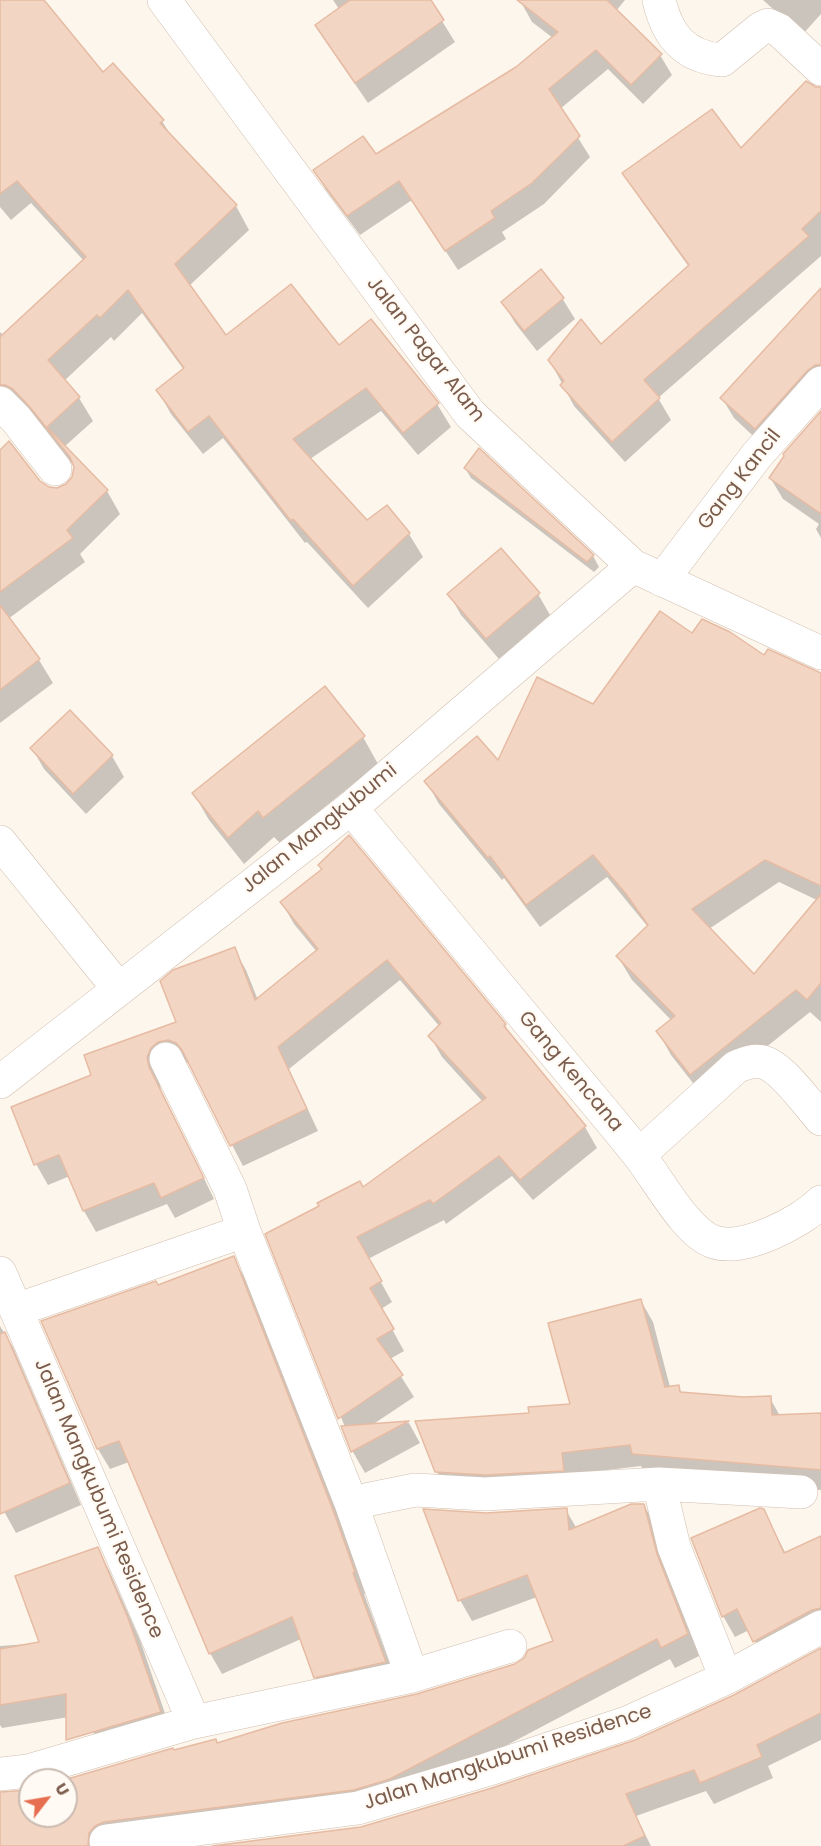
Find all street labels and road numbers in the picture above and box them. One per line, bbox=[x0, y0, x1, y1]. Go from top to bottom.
street label: Jalan Pagar Alam bbox=[361, 272, 489, 428]
street label: Gang Kancil bbox=[693, 425, 787, 535]
street label: Jalan Mangkubumi bbox=[238, 759, 402, 899]
street label: Gang Kencana bbox=[513, 1007, 627, 1137]
street label: Jalan Mangkubumi Residence bbox=[28, 1356, 168, 1642]
street label: Jalan Mangkubumi Residence bbox=[361, 1700, 655, 1816]

